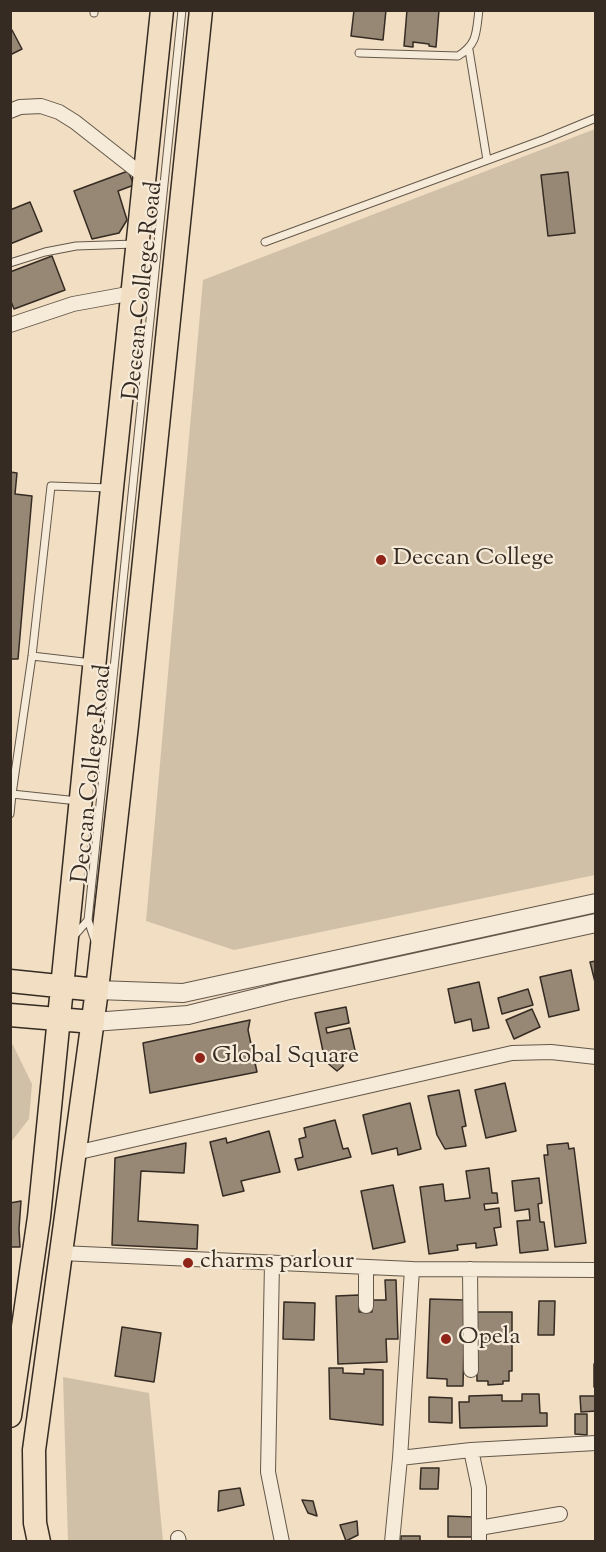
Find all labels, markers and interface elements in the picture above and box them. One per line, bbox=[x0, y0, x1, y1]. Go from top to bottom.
street label: Deccan College Road bbox=[119, 180, 171, 402]
place label: Deccan College bbox=[393, 546, 554, 574]
marker: Deccan College bbox=[374, 553, 388, 567]
street label: Deccan College Road bbox=[68, 663, 120, 885]
place label: Global Square bbox=[212, 1044, 359, 1072]
marker: Global Square bbox=[193, 1051, 207, 1065]
place label: charms parlour bbox=[200, 1249, 354, 1277]
marker: charms parlour bbox=[181, 1256, 195, 1270]
place label: Opela bbox=[458, 1325, 521, 1353]
marker: Opela bbox=[439, 1332, 453, 1346]

